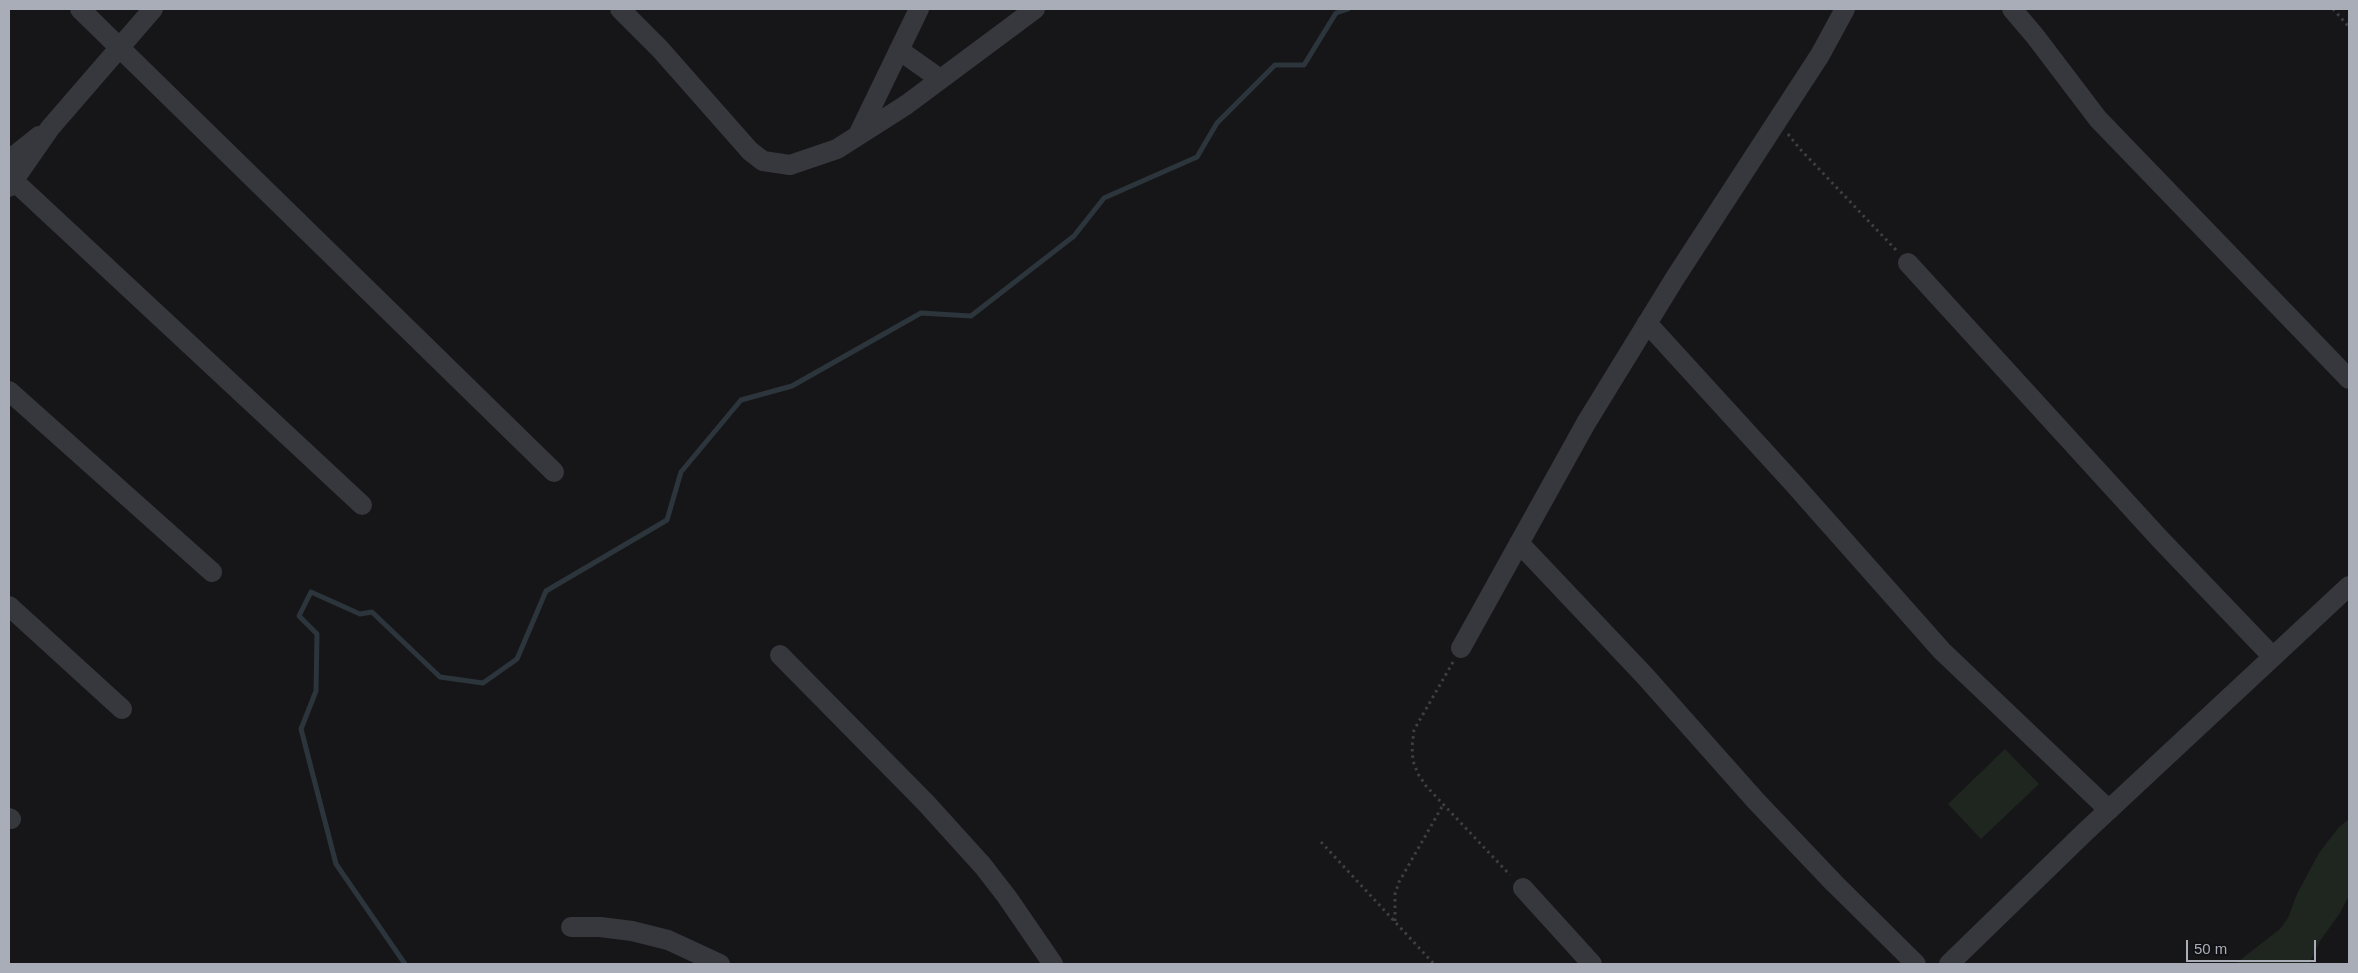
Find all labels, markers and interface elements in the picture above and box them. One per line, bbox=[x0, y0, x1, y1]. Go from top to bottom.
scale bar bbox=[2188, 930, 2318, 962]
text: 50 m bbox=[2194, 940, 2227, 957]

